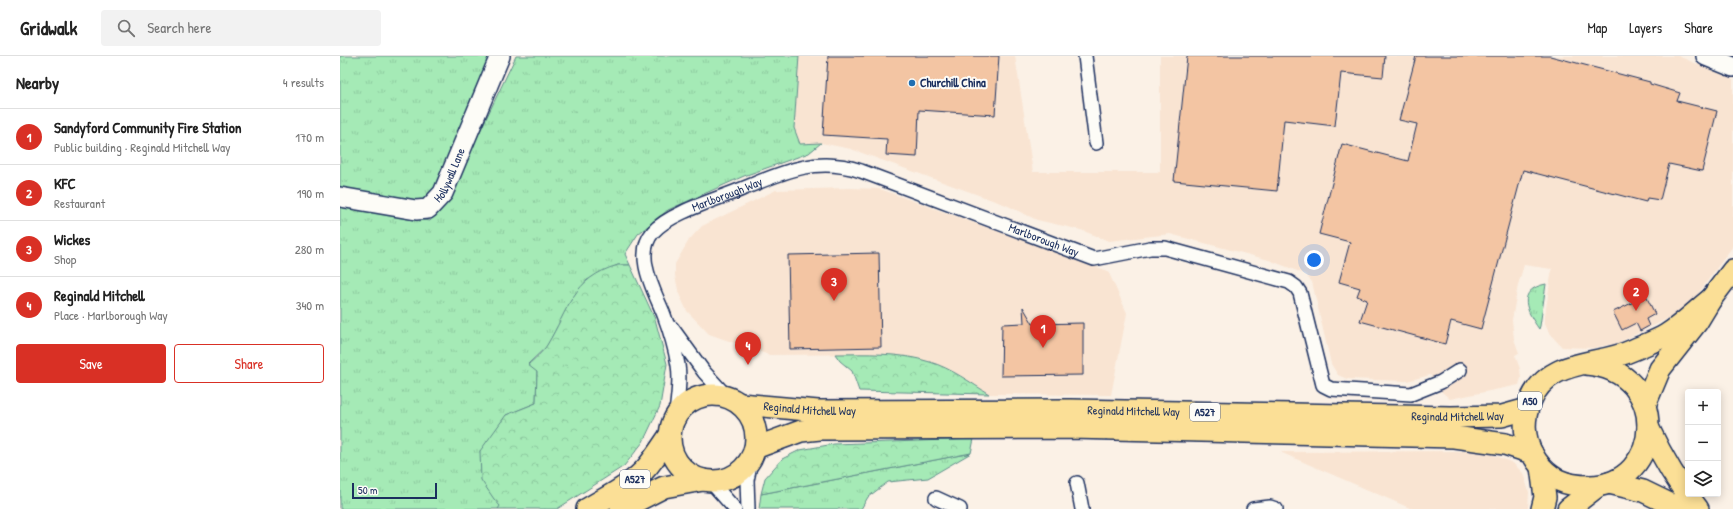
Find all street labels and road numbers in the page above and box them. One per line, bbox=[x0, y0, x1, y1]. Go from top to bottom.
street label: Hollywall Lane bbox=[429, 145, 469, 206]
street label: Marlborough Way bbox=[689, 172, 765, 215]
street label: Marlborough Way bbox=[1006, 219, 1082, 261]
road number: A50 bbox=[1518, 392, 1542, 410]
street label: Reginald Mitchell Way bbox=[763, 397, 856, 419]
street label: Reginald Mitchell Way bbox=[1087, 401, 1180, 420]
road number: A527 bbox=[1190, 403, 1220, 421]
street label: Reginald Mitchell Way bbox=[1411, 407, 1504, 425]
road number: A527 bbox=[620, 470, 650, 488]

